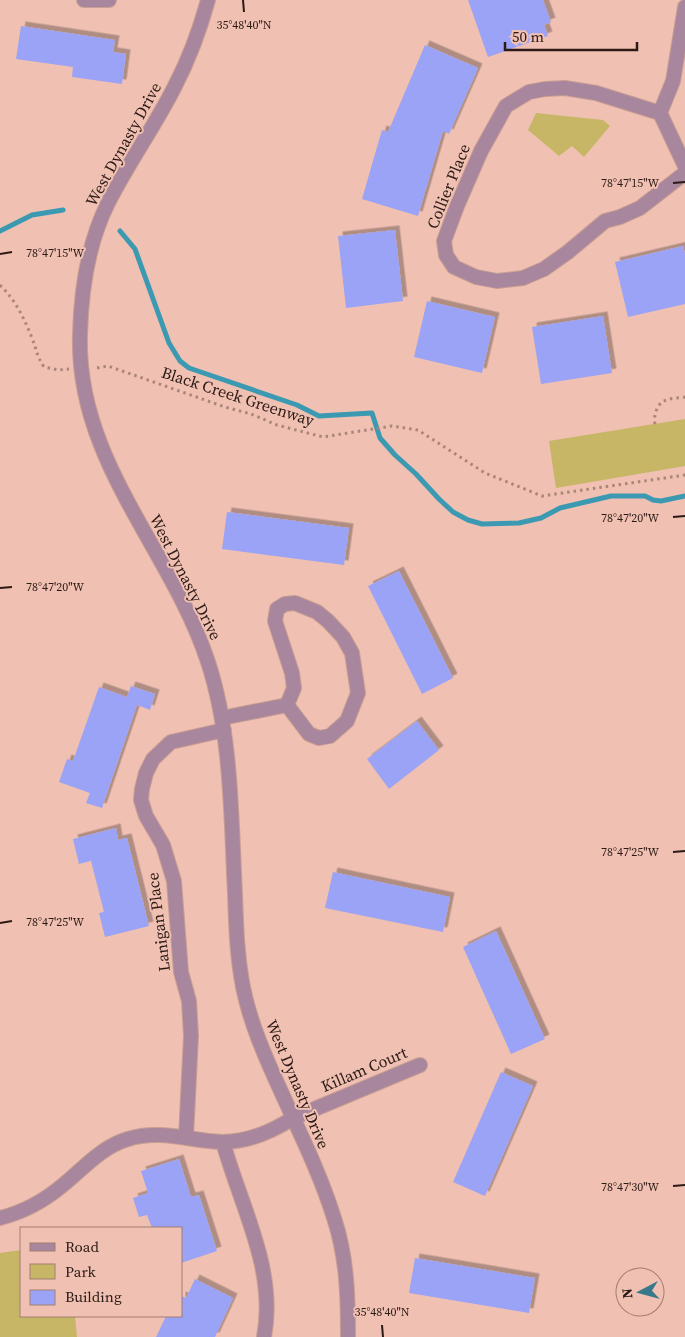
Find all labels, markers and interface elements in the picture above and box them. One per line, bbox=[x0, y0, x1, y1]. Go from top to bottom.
text: 35°48'40"N bbox=[216, 17, 272, 33]
scale bar bbox=[505, 20, 638, 52]
text: 50 m bbox=[512, 26, 544, 47]
street label: West Dynasty Drive bbox=[80, 78, 166, 210]
street label: Collier Place bbox=[421, 140, 475, 232]
text: 78°47'15"W bbox=[601, 175, 659, 191]
text: 78°47'15"W bbox=[26, 245, 84, 261]
street label: Black Creek Greenway bbox=[159, 361, 318, 431]
street label: West Dynasty Drive bbox=[145, 510, 227, 644]
text: 78°47'20"W bbox=[601, 510, 659, 526]
text: 78°47'20"W bbox=[26, 579, 84, 595]
text: 78°47'25"W bbox=[601, 844, 659, 860]
street label: Lanigan Place bbox=[141, 871, 175, 973]
text: 78°47'25"W bbox=[26, 914, 84, 930]
street label: West Dynasty Drive bbox=[261, 1016, 335, 1152]
street label: Killam Court bbox=[318, 1041, 411, 1097]
text: 78°47'30"W bbox=[601, 1179, 659, 1195]
legend bbox=[20, 1227, 182, 1317]
text: Road bbox=[65, 1236, 99, 1257]
text: Park bbox=[65, 1261, 97, 1282]
north arrow bbox=[615, 1267, 665, 1317]
text: Building bbox=[65, 1286, 122, 1307]
text: N bbox=[617, 1287, 638, 1299]
text: 35°48'40"N bbox=[354, 1304, 410, 1320]

